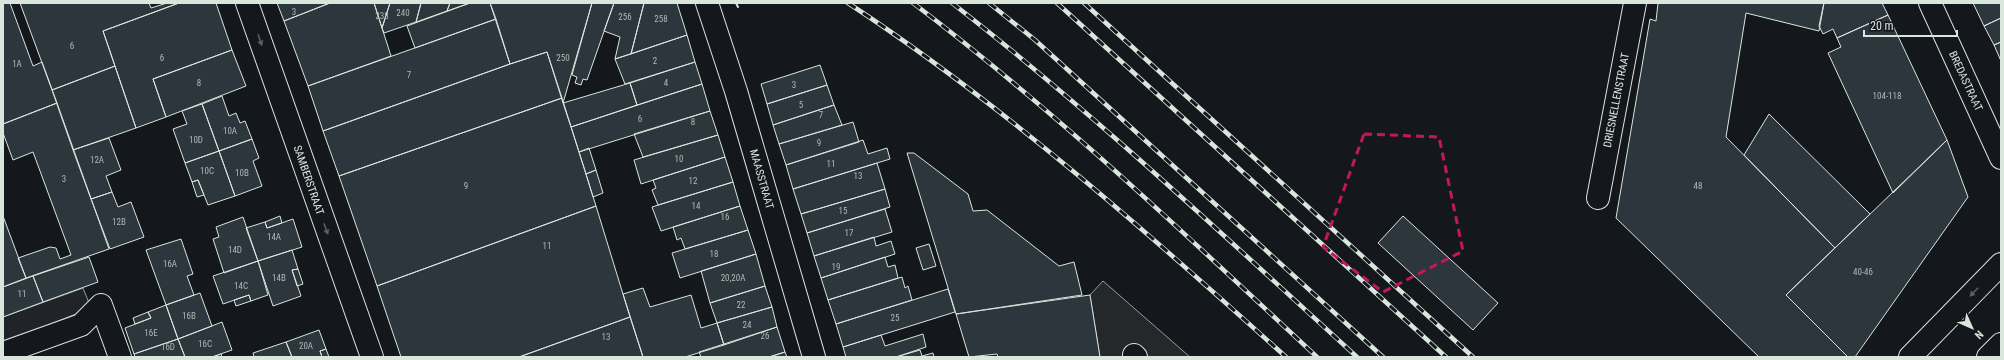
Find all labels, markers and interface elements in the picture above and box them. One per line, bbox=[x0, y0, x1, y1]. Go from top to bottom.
house number: 3 bbox=[292, 7, 296, 17]
house number: 240 bbox=[396, 8, 410, 18]
house number: 238 bbox=[375, 11, 389, 21]
house number: 256 bbox=[618, 12, 632, 22]
scale bar bbox=[1864, 12, 1957, 38]
house number: 258 bbox=[654, 14, 668, 24]
text: 20 m bbox=[1870, 19, 1894, 33]
one-way arrow bbox=[257, 34, 263, 46]
house number: 6 bbox=[70, 41, 74, 51]
street label: BREDASTRAAT bbox=[1946, 49, 1985, 114]
street label: DRIESNELLENSTRAAT bbox=[1601, 51, 1632, 148]
house number: 6 bbox=[160, 53, 164, 63]
house number: 250 bbox=[556, 53, 570, 63]
house number: 2 bbox=[653, 56, 658, 66]
house number: 1A bbox=[12, 59, 22, 69]
house number: 7 bbox=[407, 70, 412, 80]
house number: 8 bbox=[197, 78, 201, 88]
house number: 4 bbox=[664, 78, 669, 88]
house number: 3 bbox=[792, 80, 796, 90]
house number: 104-118 bbox=[1873, 91, 1901, 101]
house number: 5 bbox=[799, 100, 804, 110]
house number: 7 bbox=[819, 110, 824, 120]
house number: 6 bbox=[638, 114, 642, 124]
house number: 8 bbox=[691, 117, 695, 127]
house number: 10A bbox=[223, 126, 237, 136]
house number: 10D bbox=[189, 135, 203, 145]
house number: 9 bbox=[817, 138, 821, 148]
street label: SAMBERSTRAAT bbox=[291, 144, 327, 217]
street label: MAASSTRAAT bbox=[747, 148, 776, 211]
house number: 10 bbox=[675, 154, 683, 164]
house number: 12A bbox=[90, 155, 104, 165]
house number: 11 bbox=[827, 159, 835, 169]
house number: 10C bbox=[200, 166, 214, 176]
house number: 10B bbox=[235, 168, 249, 178]
house number: 13 bbox=[854, 171, 862, 181]
house number: 3 bbox=[62, 174, 66, 184]
house number: 12 bbox=[689, 176, 698, 186]
house number: 9 bbox=[464, 181, 468, 191]
house number: 48 bbox=[1694, 181, 1702, 191]
house number: 14 bbox=[692, 201, 701, 211]
house number: 15 bbox=[839, 206, 848, 216]
house number: 16 bbox=[721, 212, 729, 222]
house number: 12B bbox=[112, 217, 126, 227]
one-way arrow bbox=[323, 223, 329, 235]
house number: 17 bbox=[845, 228, 854, 238]
house number: 14A bbox=[267, 232, 281, 242]
house number: 11 bbox=[543, 241, 551, 251]
house number: 14D bbox=[228, 245, 242, 255]
house number: 18 bbox=[710, 249, 718, 259]
house number: 16A bbox=[163, 259, 177, 269]
house number: 19 bbox=[832, 262, 840, 272]
house number: 40-46 bbox=[1853, 267, 1873, 277]
house number: 14B bbox=[272, 273, 286, 283]
house number: 20,20A bbox=[721, 273, 745, 283]
house number: 14C bbox=[234, 281, 248, 291]
one-way arrow bbox=[1969, 287, 1978, 297]
house number: 11 bbox=[18, 289, 26, 299]
house number: 22 bbox=[737, 300, 746, 310]
north arrow bbox=[1952, 308, 1992, 348]
house number: 16B bbox=[182, 311, 196, 321]
house number: 25 bbox=[891, 313, 900, 323]
house number: 24 bbox=[743, 320, 752, 330]
house number: 16E bbox=[144, 328, 158, 338]
text: N bbox=[1972, 328, 1986, 342]
house number: 26 bbox=[761, 331, 769, 341]
house number: 13 bbox=[602, 332, 610, 342]
house number: 16C bbox=[198, 339, 212, 349]
house number: 20A bbox=[299, 341, 313, 351]
house number: 16D bbox=[161, 342, 175, 352]

